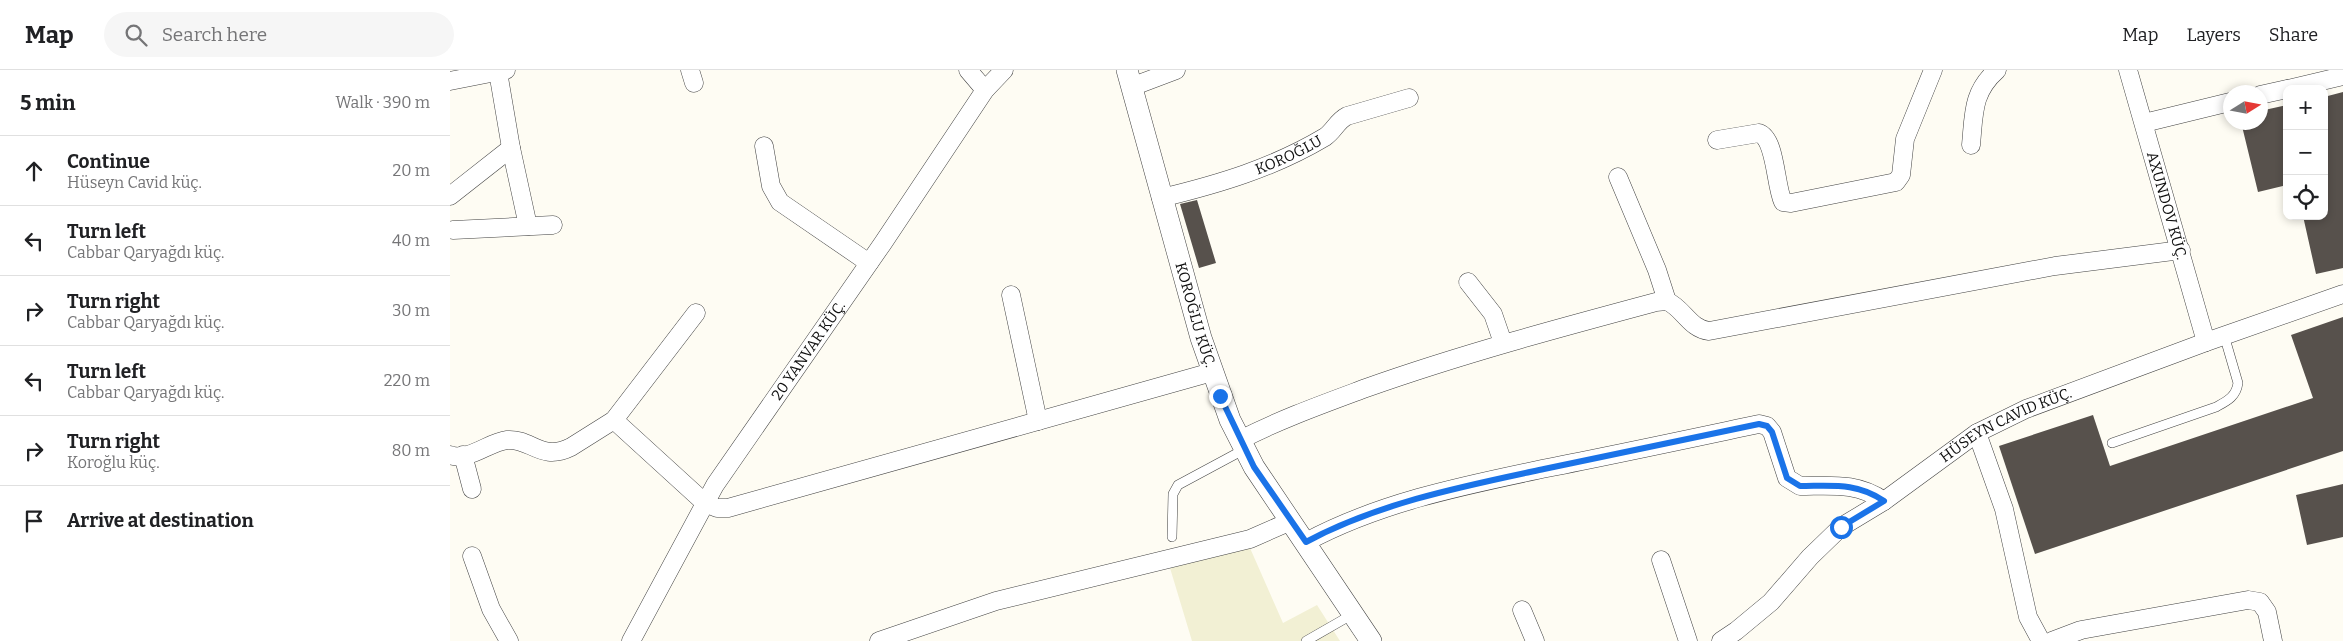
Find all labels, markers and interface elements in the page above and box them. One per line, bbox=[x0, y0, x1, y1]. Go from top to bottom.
search box bbox=[104, 12, 454, 57]
text: Map bbox=[25, 21, 74, 49]
icon: search bbox=[122, 21, 150, 49]
text: Search here bbox=[162, 23, 267, 46]
text: Map bbox=[2122, 24, 2158, 46]
text: Layers bbox=[2186, 24, 2241, 46]
text: Share bbox=[2269, 24, 2318, 46]
north arrow bbox=[2223, 85, 2268, 130]
map controls bbox=[2283, 85, 2328, 220]
button: + bbox=[2283, 85, 2328, 130]
text: 5 min bbox=[20, 90, 76, 116]
text: Walk · 390 m bbox=[336, 93, 430, 112]
button: − bbox=[2283, 130, 2328, 175]
street label: KOROĞLU bbox=[1253, 132, 1325, 178]
street label: AXUNDOV KÜÇ. bbox=[2143, 149, 2191, 262]
text: Continue bbox=[67, 150, 150, 173]
icon: ahead bbox=[20, 157, 48, 185]
text: 20 m bbox=[393, 161, 430, 180]
text: Hüseyn Cavid küç. bbox=[67, 173, 202, 192]
button: locate bbox=[2283, 175, 2328, 220]
text: Turn left bbox=[67, 220, 146, 243]
icon: left bbox=[20, 227, 48, 255]
text: 40 m bbox=[392, 231, 430, 250]
text: Cabbar Qaryağdı küç. bbox=[67, 243, 225, 262]
street label: KOROĞLU KÜÇ. bbox=[1171, 260, 1220, 369]
text: Turn right bbox=[67, 290, 160, 313]
icon: right bbox=[20, 297, 48, 325]
street label: 20 YANVAR KÜÇ. bbox=[768, 297, 849, 403]
text: 30 m bbox=[392, 301, 430, 320]
text: Cabbar Qaryağdı küç. bbox=[67, 313, 225, 332]
text: Turn left bbox=[67, 360, 146, 383]
icon: left bbox=[20, 367, 48, 395]
text: 220 m bbox=[384, 371, 430, 390]
text: Cabbar Qaryağdı küç. bbox=[67, 383, 225, 402]
street label: HÜSEYN CAVID KÜÇ. bbox=[1936, 384, 2074, 466]
route end bbox=[1209, 385, 1232, 408]
text: Turn right bbox=[67, 430, 160, 453]
icon: right bbox=[20, 437, 48, 465]
text: 80 m bbox=[392, 441, 430, 460]
text: Koroğlu küç. bbox=[67, 453, 160, 472]
icon: arrive bbox=[20, 507, 48, 535]
text: Arrive at destination bbox=[67, 509, 254, 532]
route start bbox=[1830, 516, 1853, 539]

